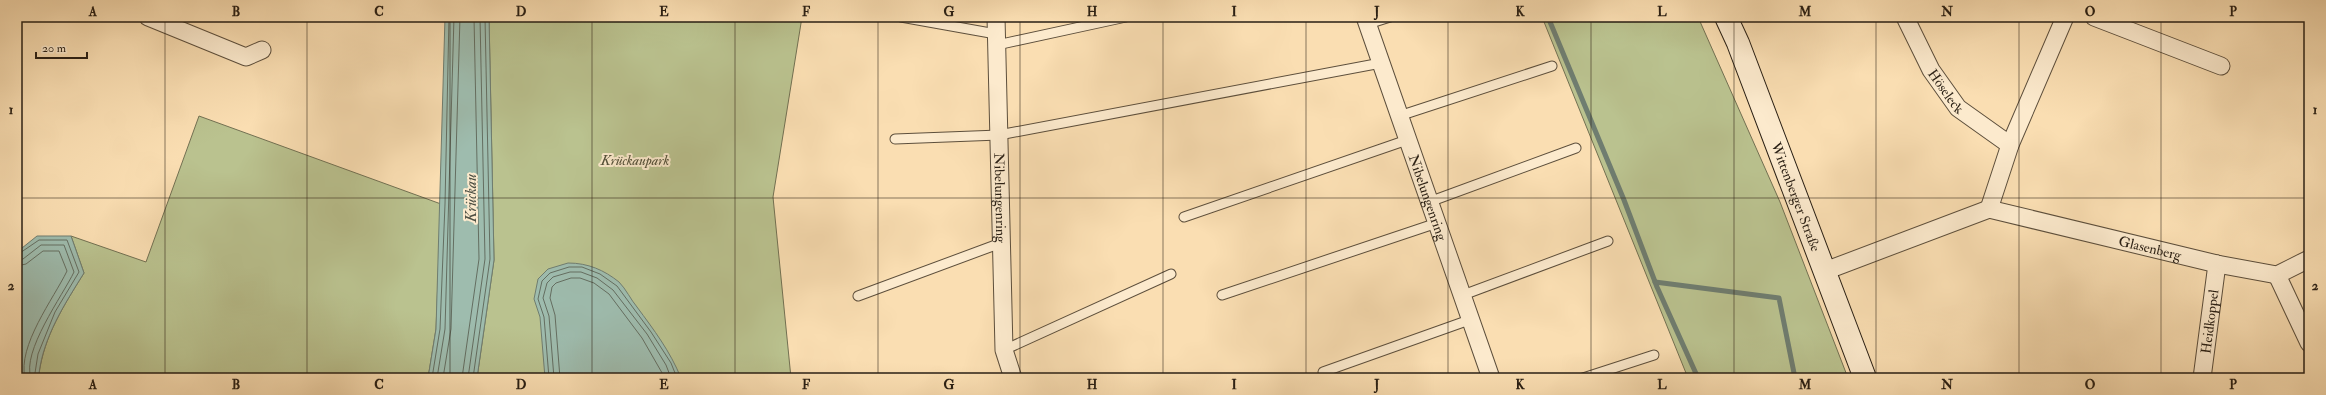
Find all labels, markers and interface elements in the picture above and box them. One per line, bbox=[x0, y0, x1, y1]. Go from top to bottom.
text: A bbox=[88, 4, 98, 20]
text: B bbox=[232, 4, 240, 20]
text: C bbox=[374, 4, 384, 20]
text: D bbox=[516, 4, 527, 20]
text: E bbox=[659, 4, 669, 20]
text: F bbox=[802, 4, 811, 20]
text: G bbox=[944, 4, 955, 20]
text: H bbox=[1087, 4, 1098, 20]
text: I bbox=[1231, 4, 1237, 20]
text: J bbox=[1373, 4, 1380, 21]
text: K bbox=[1515, 4, 1525, 20]
text: L bbox=[1657, 4, 1667, 20]
text: M bbox=[1798, 4, 1812, 20]
text: N bbox=[1940, 4, 1953, 20]
text: O bbox=[2085, 4, 2096, 20]
text: P bbox=[2229, 4, 2237, 20]
scale bar bbox=[36, 34, 87, 60]
text: 20 m bbox=[42, 41, 67, 56]
street label: Höseleck bbox=[1924, 66, 1967, 118]
text: 1 bbox=[9, 102, 14, 118]
text: 1 bbox=[2313, 102, 2318, 118]
street label: Wittenberger Straße bbox=[1767, 139, 1825, 254]
park label: Krückaupark bbox=[600, 152, 669, 169]
street label: Nibelungenring bbox=[1405, 152, 1451, 244]
street label: Nibelungenring bbox=[991, 153, 1010, 244]
water label: Krückau bbox=[462, 174, 481, 223]
street label: Glasenberg bbox=[2117, 232, 2184, 264]
text: 2 bbox=[8, 278, 15, 294]
text: 2 bbox=[2312, 278, 2319, 294]
street label: Heidkoppel bbox=[2197, 288, 2222, 355]
text: A bbox=[88, 377, 98, 393]
text: B bbox=[232, 377, 240, 393]
text: C bbox=[374, 377, 384, 393]
text: D bbox=[516, 377, 527, 393]
text: E bbox=[659, 377, 669, 393]
text: F bbox=[802, 377, 811, 393]
text: G bbox=[944, 377, 955, 393]
text: H bbox=[1087, 377, 1098, 393]
text: I bbox=[1231, 377, 1237, 393]
text: J bbox=[1373, 377, 1380, 394]
text: K bbox=[1515, 377, 1525, 393]
text: L bbox=[1657, 377, 1667, 393]
text: M bbox=[1798, 377, 1812, 393]
text: N bbox=[1940, 377, 1953, 393]
text: O bbox=[2085, 377, 2096, 393]
text: P bbox=[2229, 377, 2237, 393]

